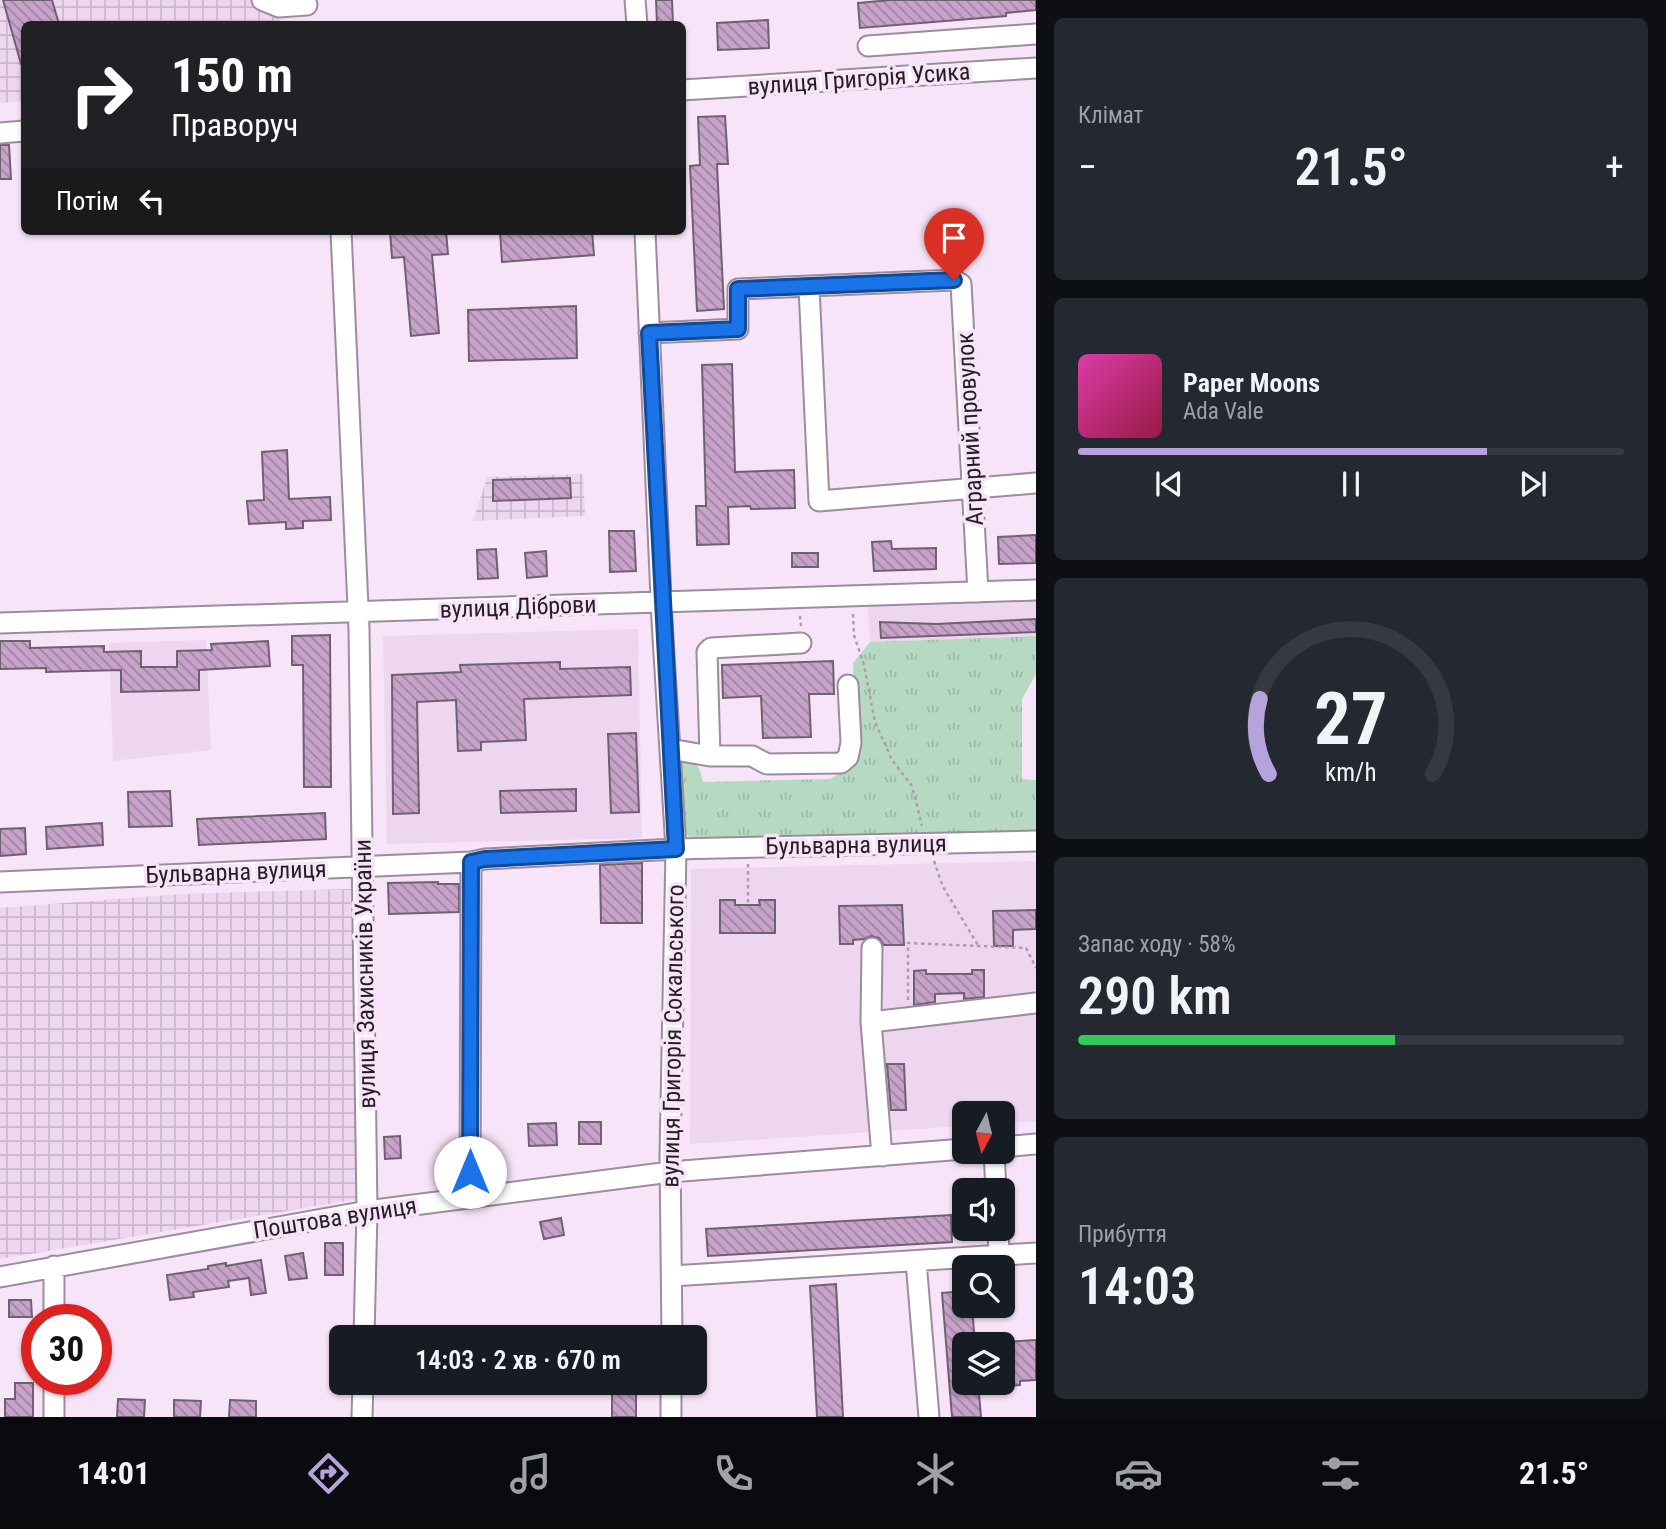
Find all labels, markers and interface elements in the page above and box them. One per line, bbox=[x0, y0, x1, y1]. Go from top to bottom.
text: 150 m bbox=[171, 47, 293, 104]
icon: right bbox=[56, 49, 147, 140]
street label: вулиця Григорія Усика bbox=[747, 57, 971, 101]
text: Клімат bbox=[1078, 102, 1143, 129]
text: Праворуч bbox=[171, 106, 298, 144]
text: 21.5° bbox=[1294, 137, 1408, 198]
text: − bbox=[1078, 145, 1097, 189]
text: + bbox=[1605, 145, 1624, 189]
icon: left bbox=[133, 182, 171, 220]
text: Потім bbox=[56, 186, 119, 216]
pin bbox=[924, 208, 984, 280]
icon: arrive bbox=[935, 219, 973, 257]
street label: Аграрний провулок bbox=[951, 331, 989, 526]
text: Paper Moons bbox=[1183, 368, 1320, 398]
text: Ada Vale bbox=[1183, 398, 1263, 425]
icon: previous bbox=[1150, 465, 1188, 503]
icon: pause bbox=[1332, 465, 1370, 503]
icon: next bbox=[1514, 465, 1552, 503]
street label: вулиця Діброви bbox=[439, 590, 597, 624]
text: 27 bbox=[1314, 677, 1388, 763]
text: km/h bbox=[1325, 758, 1377, 787]
street label: Бульварна вулиця bbox=[765, 829, 947, 861]
street label: вулиця Захисників України bbox=[349, 839, 381, 1109]
street label: Бульварна вулиця bbox=[145, 855, 327, 889]
street label: вулиця Григорія Сокальського bbox=[656, 884, 690, 1188]
text: Запас ходу · 58% bbox=[1078, 931, 1236, 958]
text: 290 km bbox=[1078, 966, 1232, 1027]
north arrow bbox=[952, 1101, 1015, 1164]
map controls bbox=[952, 1101, 1015, 1395]
position arrow bbox=[433, 1135, 507, 1209]
button: sound bbox=[952, 1178, 1015, 1241]
street label: Поштова вулиця bbox=[251, 1191, 419, 1245]
text: Прибуття bbox=[1078, 1221, 1167, 1248]
button: search bbox=[952, 1255, 1015, 1318]
text: 14:03 bbox=[1078, 1256, 1196, 1317]
speed limit sign: 30 bbox=[21, 1304, 112, 1395]
button: layers bbox=[952, 1332, 1015, 1395]
text: 14:03 · 2 хв · 670 m bbox=[415, 1345, 621, 1375]
icon: directions bbox=[304, 1449, 353, 1498]
icon: music bbox=[506, 1449, 555, 1498]
icon: phone bbox=[709, 1449, 758, 1498]
icon: climate bbox=[911, 1449, 960, 1498]
icon: car bbox=[1114, 1449, 1163, 1498]
icon: filters bbox=[1316, 1449, 1365, 1498]
text: 14:01 bbox=[77, 1454, 150, 1492]
text: 21.5° bbox=[1519, 1454, 1589, 1492]

